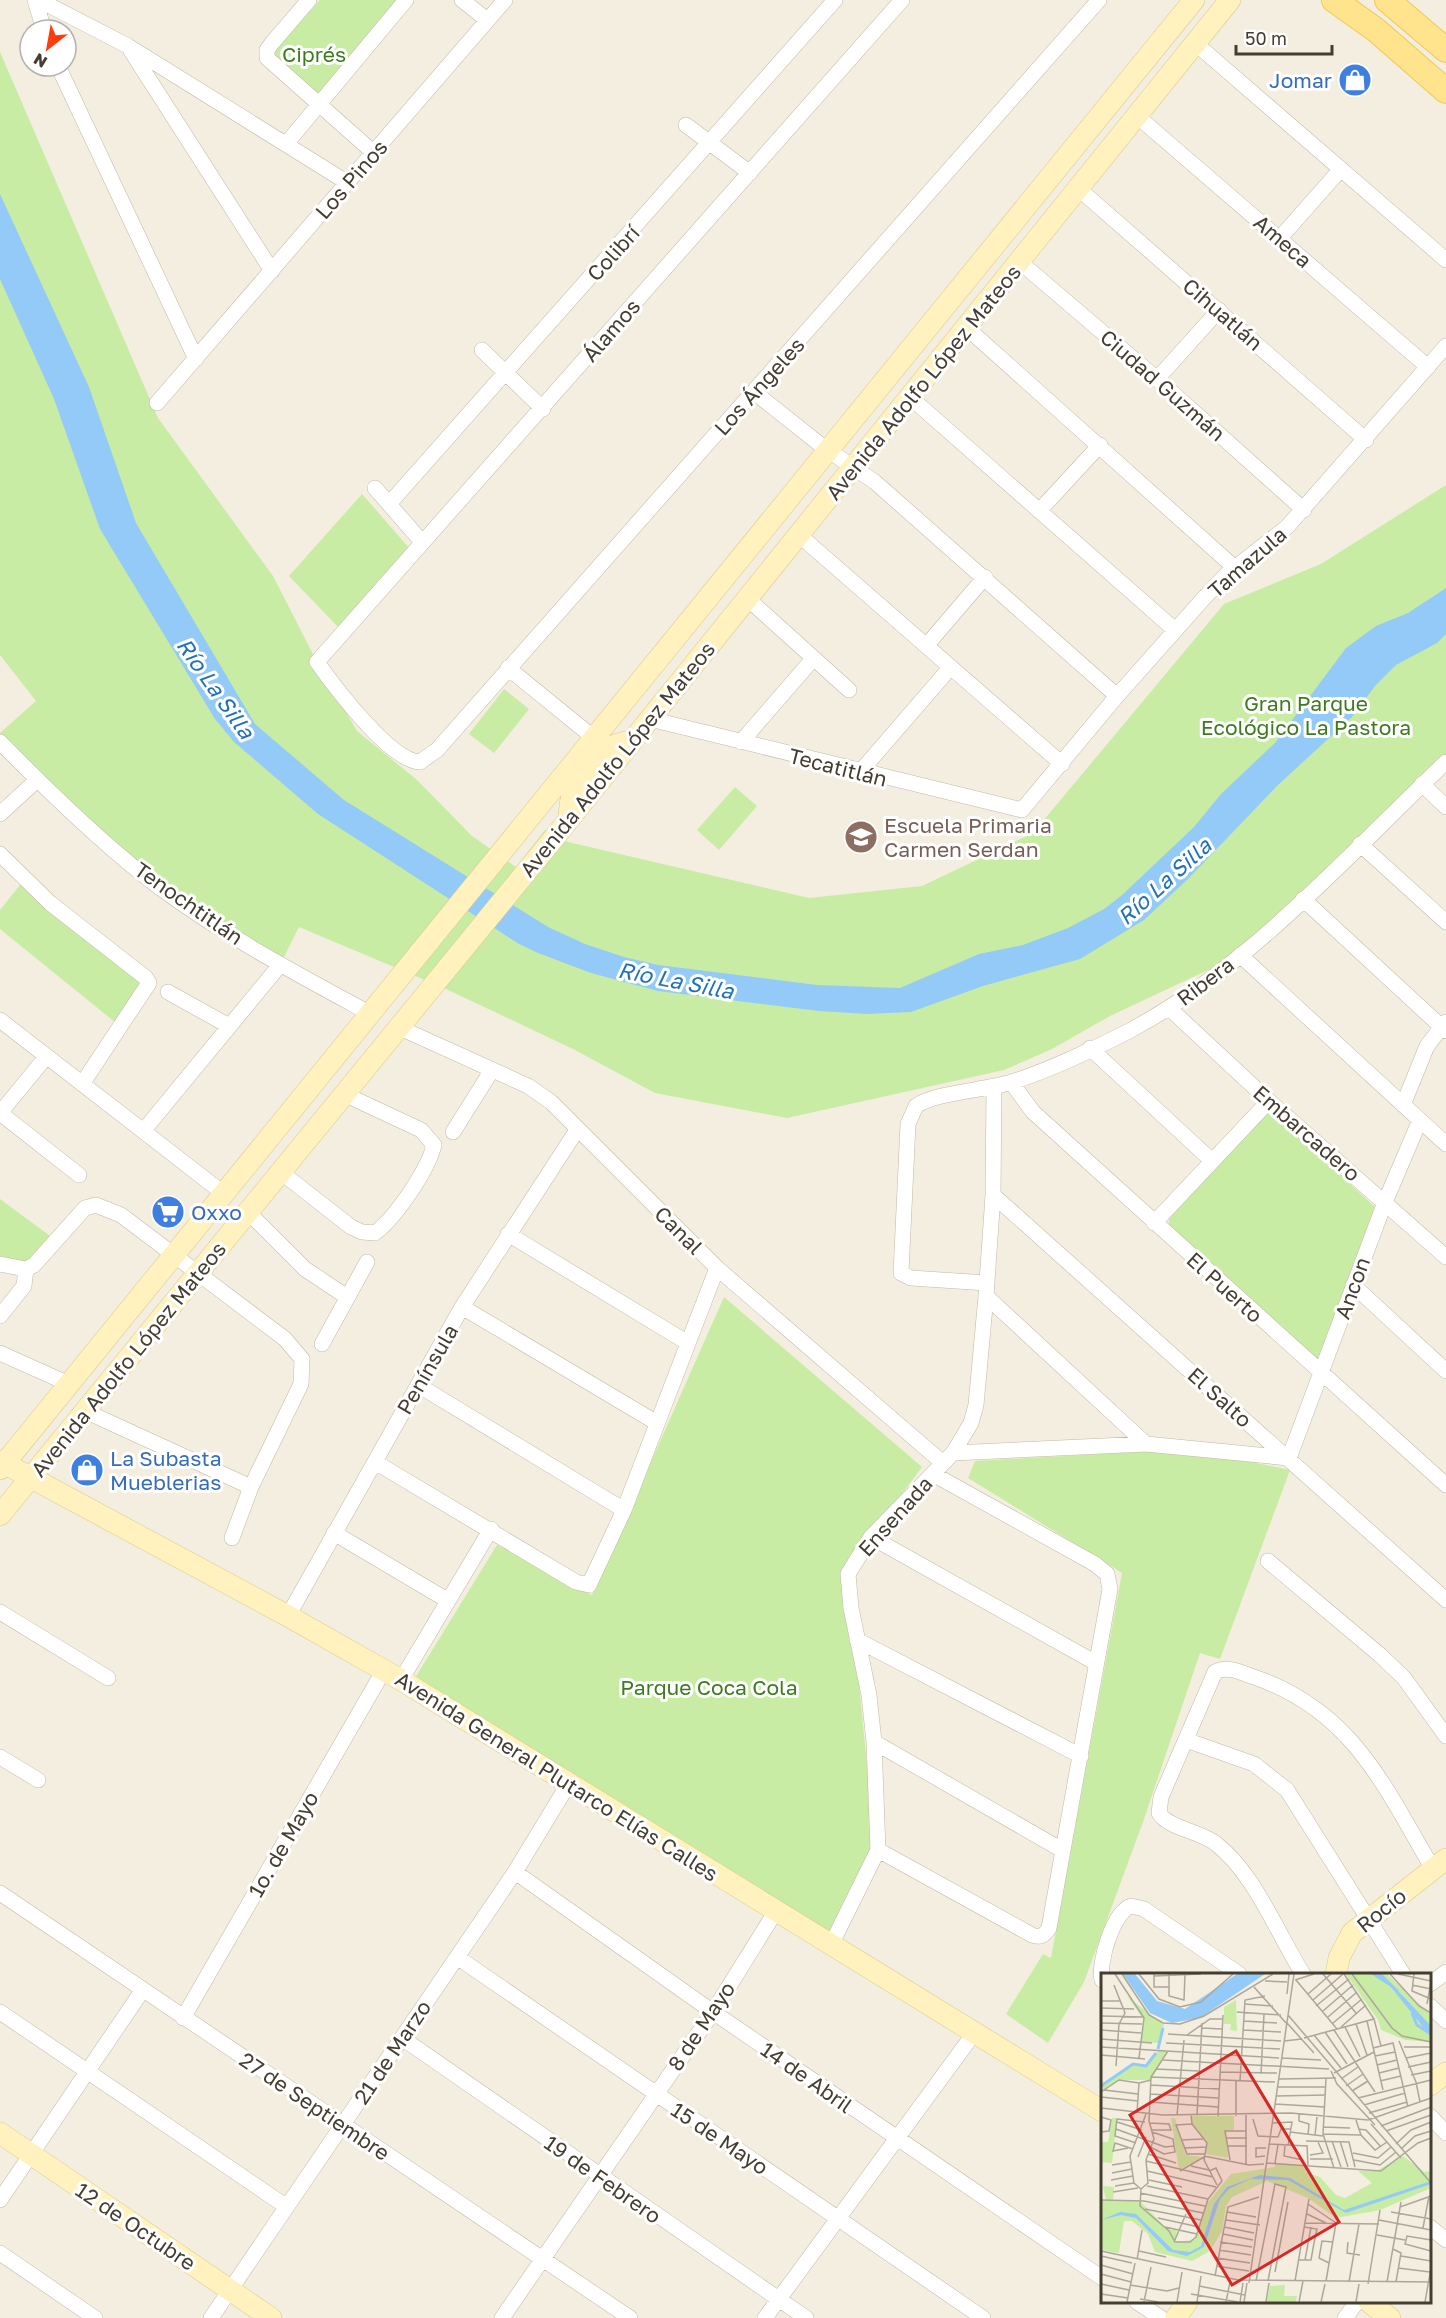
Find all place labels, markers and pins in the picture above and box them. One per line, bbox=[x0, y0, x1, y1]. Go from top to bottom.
shop icon: Jomar bbox=[1337, 62, 1373, 98]
place label: Jomar bbox=[1269, 67, 1332, 93]
place label: Escuela Primaria Carmen Serdan bbox=[884, 812, 1052, 862]
school or university icon: Escuela Primaria Carmen Serdan bbox=[843, 819, 879, 855]
supermarket icon: Oxxo bbox=[150, 1194, 186, 1230]
place label: Oxxo bbox=[191, 1199, 242, 1225]
place label: La Subasta Mueblerias bbox=[110, 1445, 222, 1495]
shop icon: La Subasta Mueblerias bbox=[69, 1452, 105, 1488]

